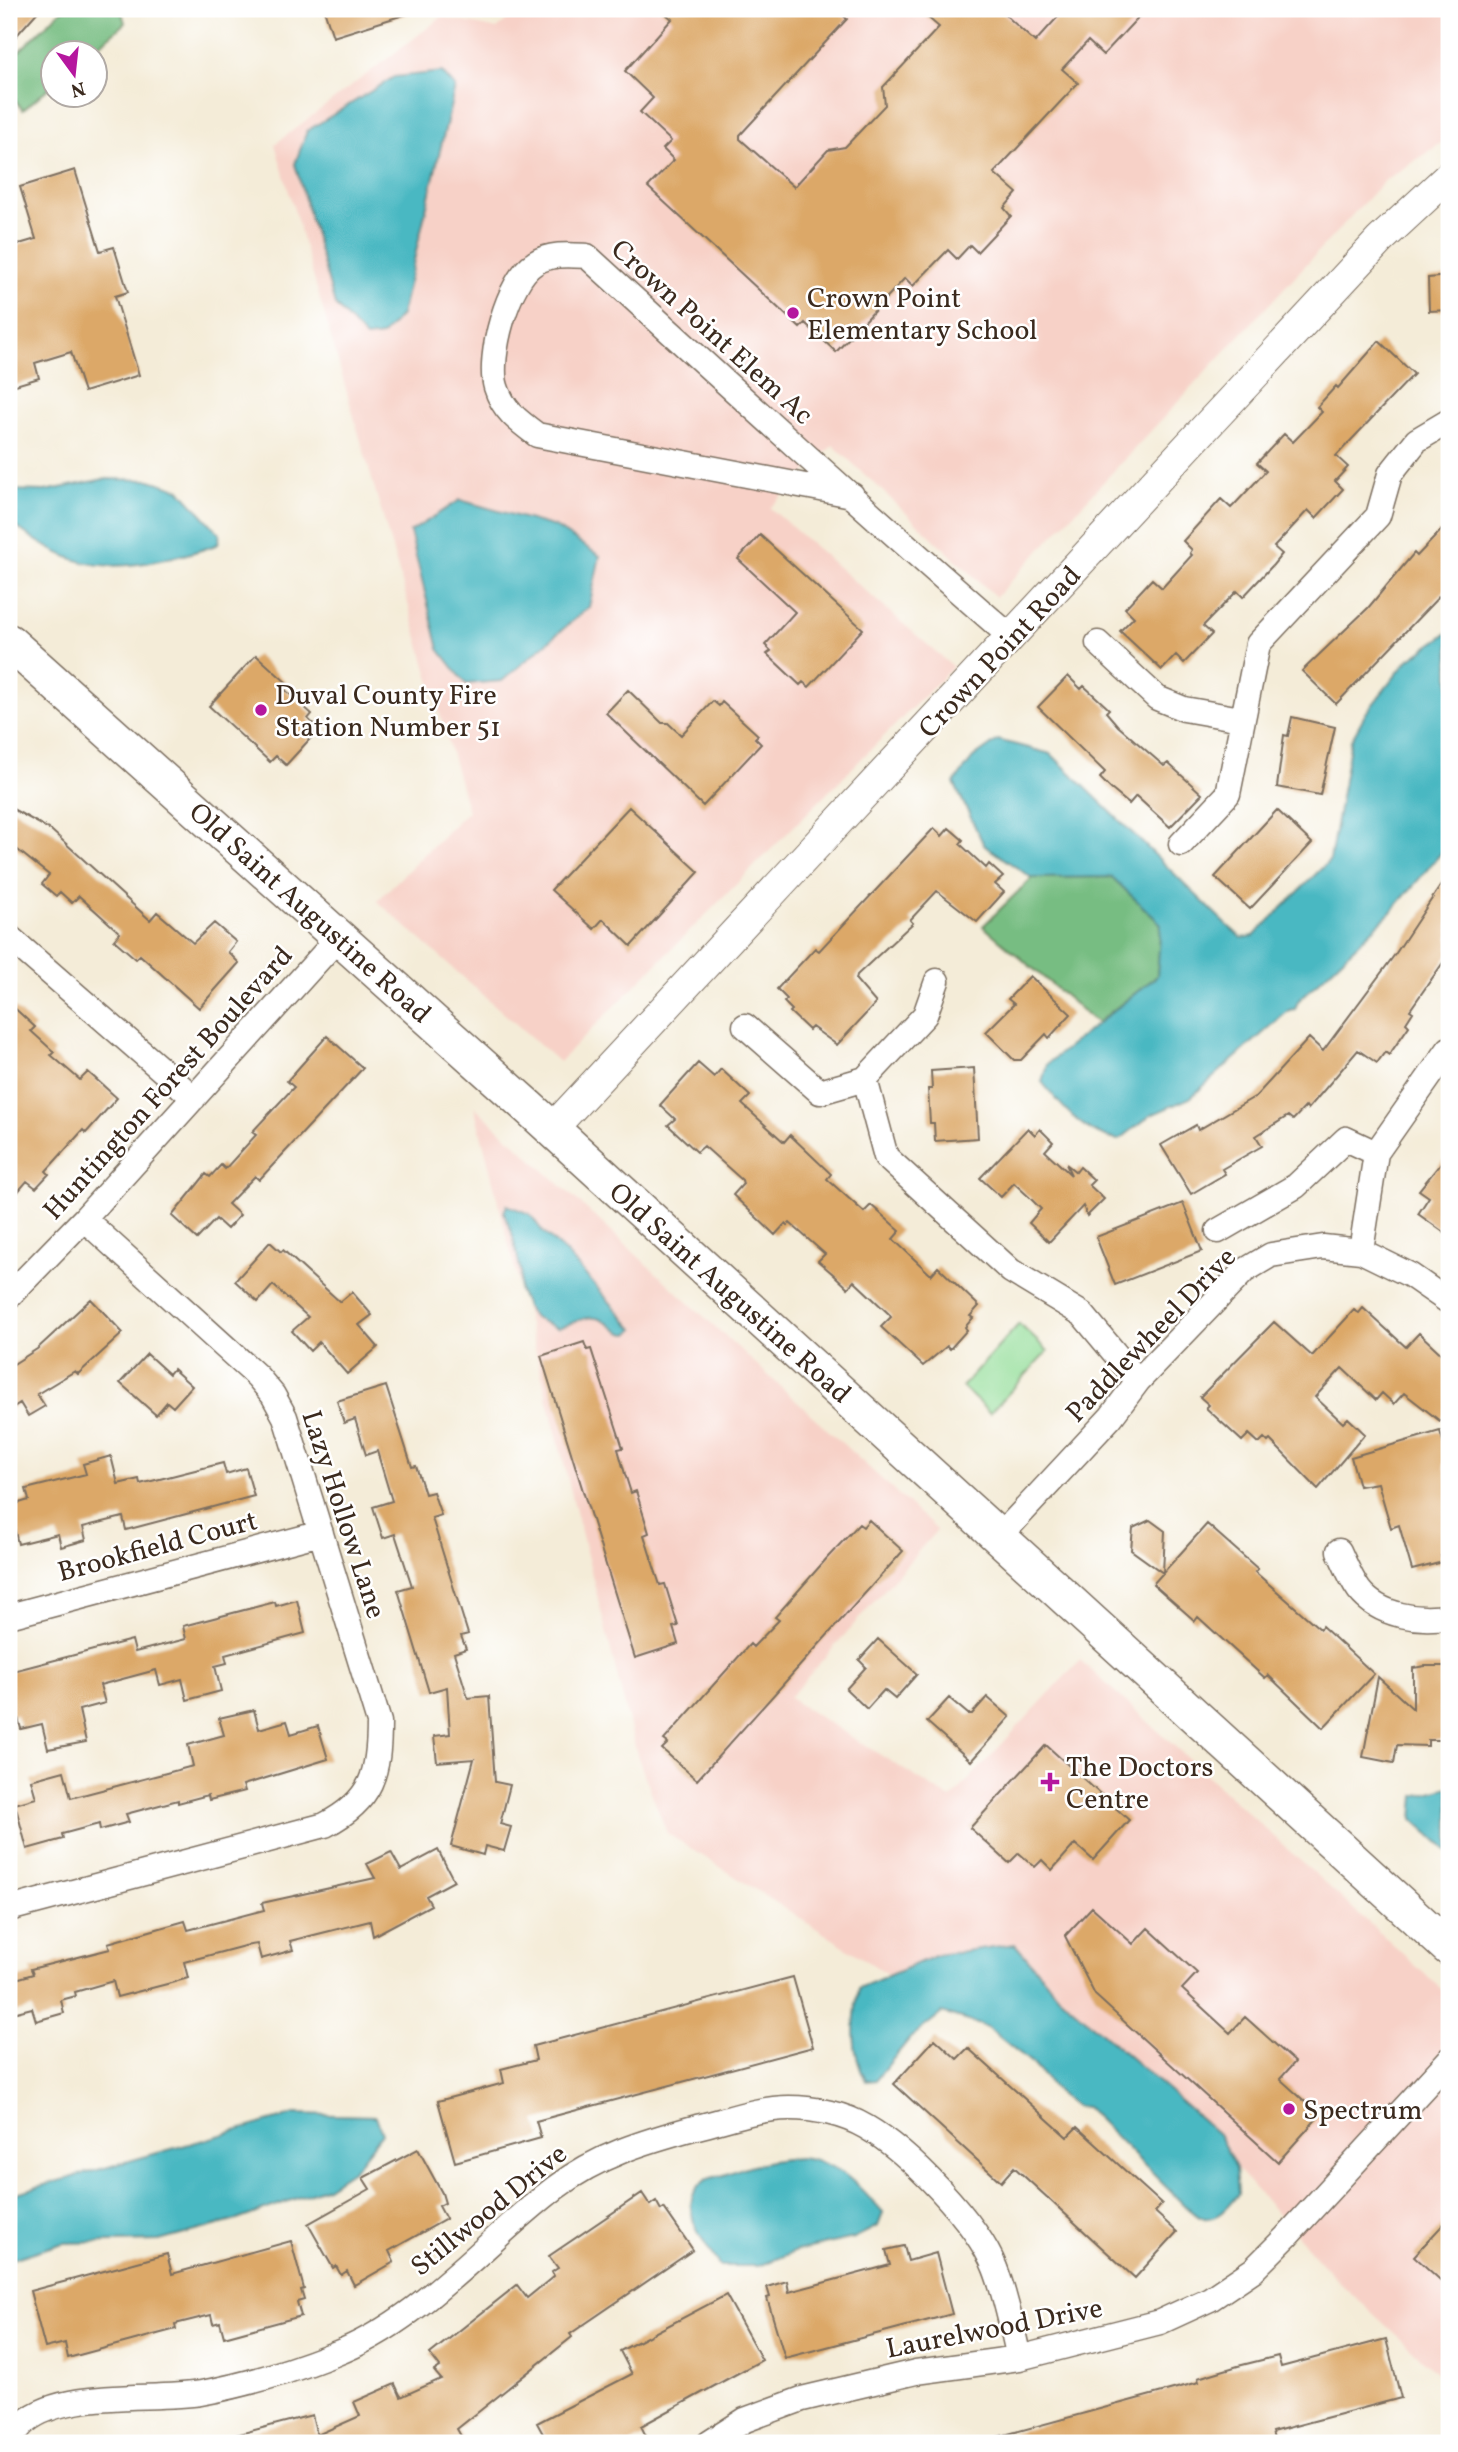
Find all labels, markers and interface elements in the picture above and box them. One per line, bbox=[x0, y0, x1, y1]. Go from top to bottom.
north arrow bbox=[38, 38, 108, 108]
text: N bbox=[68, 74, 88, 103]
street label: Crown Point Elem Ac bbox=[602, 231, 821, 434]
place label: Crown Point Elementary School bbox=[807, 280, 1038, 351]
marker: Crown Point Elementary School bbox=[785, 305, 801, 321]
street label: Crown Point Road bbox=[911, 558, 1091, 748]
place label: Duval County Fire Station Number 51 bbox=[275, 677, 501, 748]
marker: Duval County Fire Station Number 51 bbox=[253, 702, 269, 718]
street label: Old Saint Augustine Road bbox=[179, 794, 439, 1034]
street label: Huntington Forest Boulevard bbox=[35, 938, 303, 1229]
street label: Old Saint Augustine Road bbox=[599, 1174, 859, 1414]
street label: Paddlewheel Drive bbox=[1058, 1239, 1246, 1432]
street label: Lazy Hollow Lane bbox=[291, 1406, 395, 1624]
street label: Brookfield Court bbox=[54, 1502, 262, 1593]
place label: The Doctors Centre bbox=[1066, 1749, 1213, 1820]
marker: The Doctors Centre bbox=[1040, 1772, 1060, 1792]
place label: Spectrum bbox=[1303, 2092, 1422, 2131]
marker: Spectrum bbox=[1281, 2101, 1297, 2117]
street label: Stillwood Drive bbox=[403, 2136, 576, 2286]
street label: Laurelwood Drive bbox=[883, 2289, 1106, 2370]

